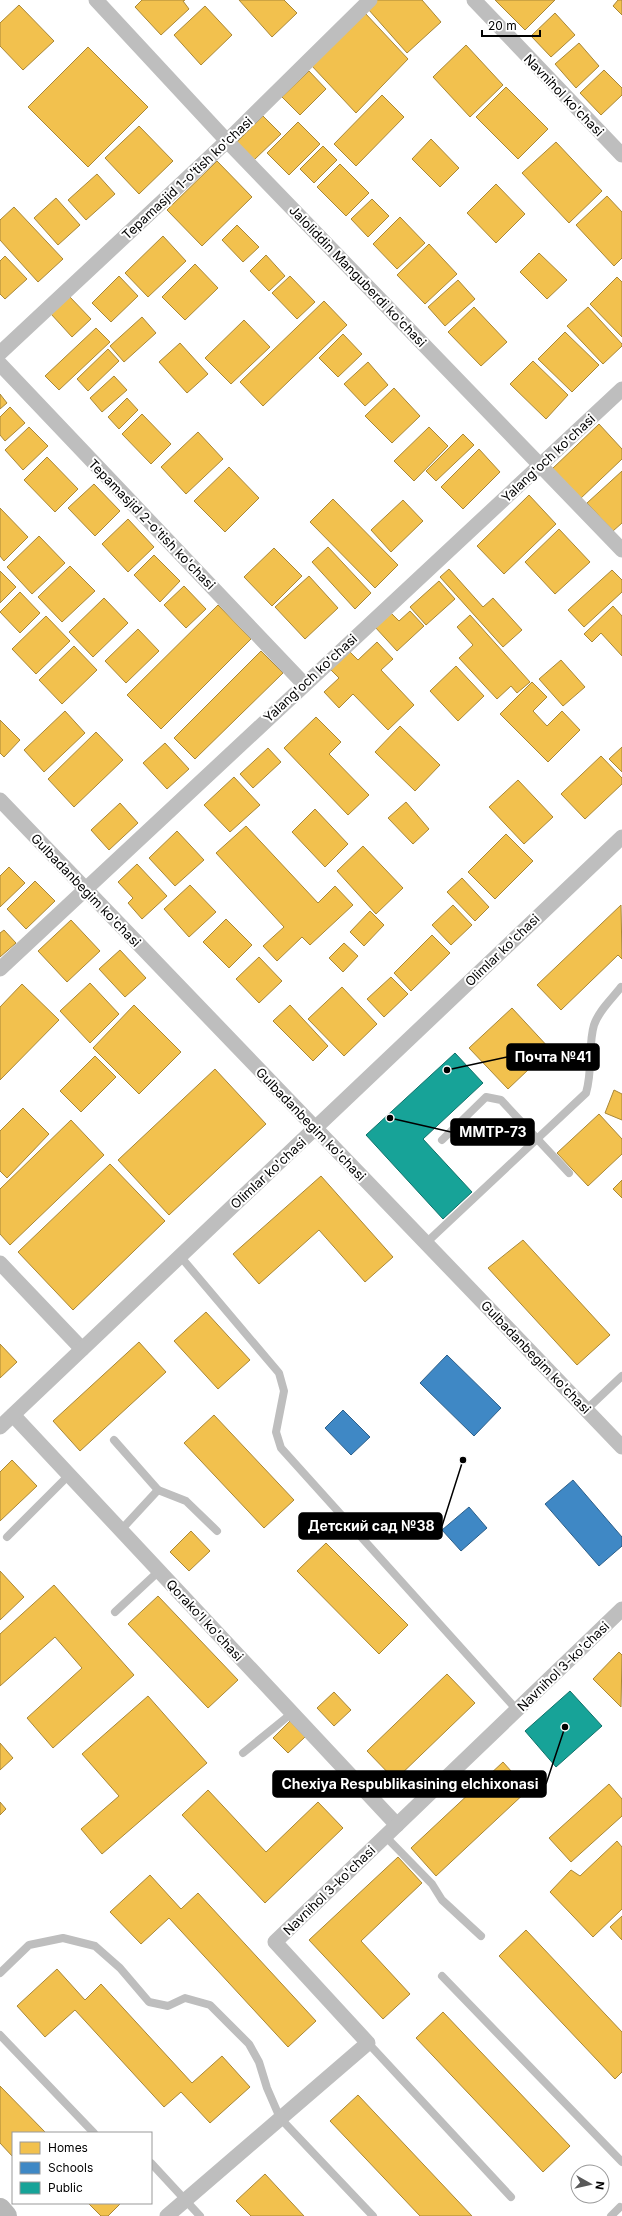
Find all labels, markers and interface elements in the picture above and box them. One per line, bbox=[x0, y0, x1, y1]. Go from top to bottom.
scale bar bbox=[482, 12, 540, 38]
text: 20 m bbox=[488, 18, 517, 33]
street label: Navnihol ko'chasi bbox=[521, 51, 607, 139]
street label: Tepamasjid 1-o'tish ko'chasi bbox=[118, 113, 256, 243]
street label: Jaloliddin Manguberdi ko'chasi bbox=[286, 202, 430, 350]
street label: Yalang'och ko'chasi bbox=[498, 410, 598, 506]
street label: Tepamasjid 2-o'tish ko'chasi bbox=[85, 455, 219, 593]
street label: Yalang'och ko'chasi bbox=[260, 630, 360, 726]
street label: Gulbadanbegim ko'chasi bbox=[28, 830, 144, 950]
street label: Olimlar ko'chasi bbox=[461, 910, 543, 990]
callout: Почта №41 bbox=[507, 1044, 599, 1070]
text: Почта №41 bbox=[515, 1048, 591, 1065]
street label: Gulbadanbegim ko'chasi bbox=[253, 1064, 369, 1184]
callout: MMTP-73 bbox=[451, 1119, 534, 1145]
text: MMTP-73 bbox=[459, 1123, 527, 1140]
street label: Olimlar ko'chasi bbox=[227, 1134, 309, 1212]
street label: Gulbadanbegim ko'chasi bbox=[478, 1297, 594, 1417]
callout: Детский сад №38 bbox=[299, 1513, 442, 1539]
text: Детский сад №38 bbox=[307, 1517, 435, 1534]
street label: Qorako'l ko'chasi bbox=[163, 1576, 247, 1664]
street label: Navnihol 3-ko'chasi bbox=[514, 1618, 612, 1714]
callout: Chexiya Respublikasining elchixonasi bbox=[273, 1771, 546, 1797]
text: Chexiya Respublikasining elchixonasi bbox=[282, 1775, 539, 1792]
street label: Navnihol 3-ko'chasi bbox=[280, 1842, 378, 1938]
legend bbox=[12, 2132, 152, 2204]
text: Homes bbox=[48, 2140, 88, 2155]
text: Schools bbox=[48, 2160, 93, 2175]
north arrow bbox=[570, 2164, 610, 2204]
text: Public bbox=[48, 2180, 83, 2195]
text: N bbox=[592, 2180, 607, 2191]

